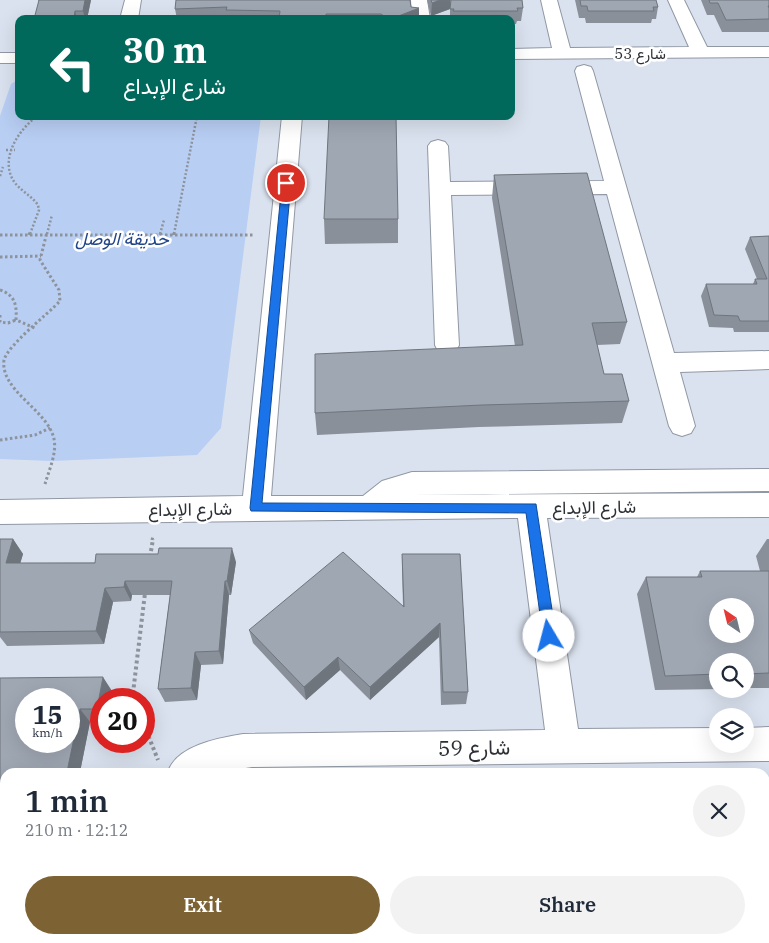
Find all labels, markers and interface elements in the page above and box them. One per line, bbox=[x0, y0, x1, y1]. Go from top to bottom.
text: 30 m bbox=[123, 27, 207, 73]
icon: left bbox=[40, 35, 105, 100]
street label: شارع 53 bbox=[614, 44, 666, 65]
text: شارع الإبداع bbox=[123, 71, 226, 100]
pin bbox=[265, 162, 307, 204]
icon: arrive bbox=[272, 169, 300, 197]
park label: حديقة الوصل bbox=[75, 227, 170, 250]
street label: شارع الإبداع bbox=[552, 495, 636, 520]
street label: شارع الإبداع bbox=[148, 497, 232, 522]
north arrow bbox=[709, 598, 754, 642]
map controls bbox=[709, 598, 754, 753]
position arrow bbox=[522, 609, 574, 661]
button: search bbox=[709, 653, 754, 698]
speed limit sign: 20 bbox=[90, 688, 155, 753]
text: 15 bbox=[32, 698, 63, 731]
button: layers bbox=[709, 708, 754, 753]
text: km/h bbox=[32, 725, 63, 740]
street label: شارع 59 bbox=[438, 732, 510, 763]
text: 1 min bbox=[25, 781, 108, 820]
button: close bbox=[693, 785, 745, 837]
text: 210 m · 12:12 bbox=[25, 820, 128, 840]
button: Exit bbox=[25, 876, 380, 934]
button: Share bbox=[390, 876, 745, 934]

